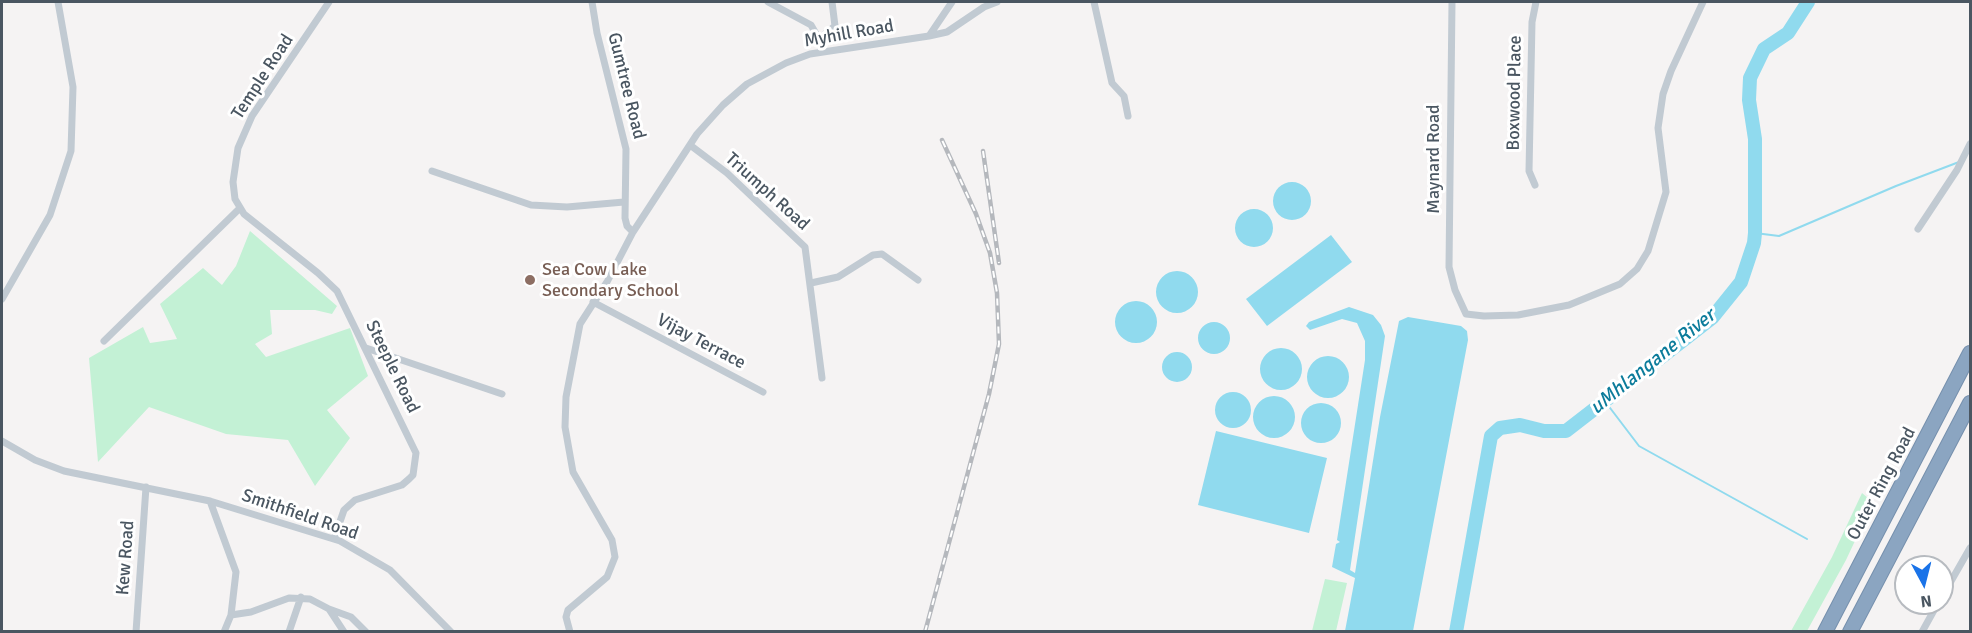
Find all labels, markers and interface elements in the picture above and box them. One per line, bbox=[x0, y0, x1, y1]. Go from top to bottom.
street label: Myhill Road bbox=[803, 16, 895, 52]
street label: Temple Road bbox=[228, 31, 298, 123]
street label: Gumtree Road bbox=[602, 31, 650, 141]
street label: Boxwood Place bbox=[1503, 35, 1527, 151]
street label: Maynard Road bbox=[1423, 104, 1445, 214]
street label: Triumph Road bbox=[720, 149, 814, 235]
place label: Sea Cow Lake Secondary School bbox=[542, 259, 679, 302]
marker: Sea Cow Lake Secondary School bbox=[523, 273, 537, 287]
water label: uMhlangane River bbox=[1585, 304, 1721, 420]
street label: Vijay Terrace bbox=[653, 310, 749, 374]
street label: Steeple Road bbox=[360, 317, 424, 417]
street label: Outer Ring Road bbox=[1843, 424, 1921, 544]
street label: Smithfield Road bbox=[239, 485, 361, 545]
street label: Kew Road bbox=[113, 520, 139, 596]
north arrow bbox=[1894, 555, 1954, 615]
text: N bbox=[1919, 590, 1933, 611]

